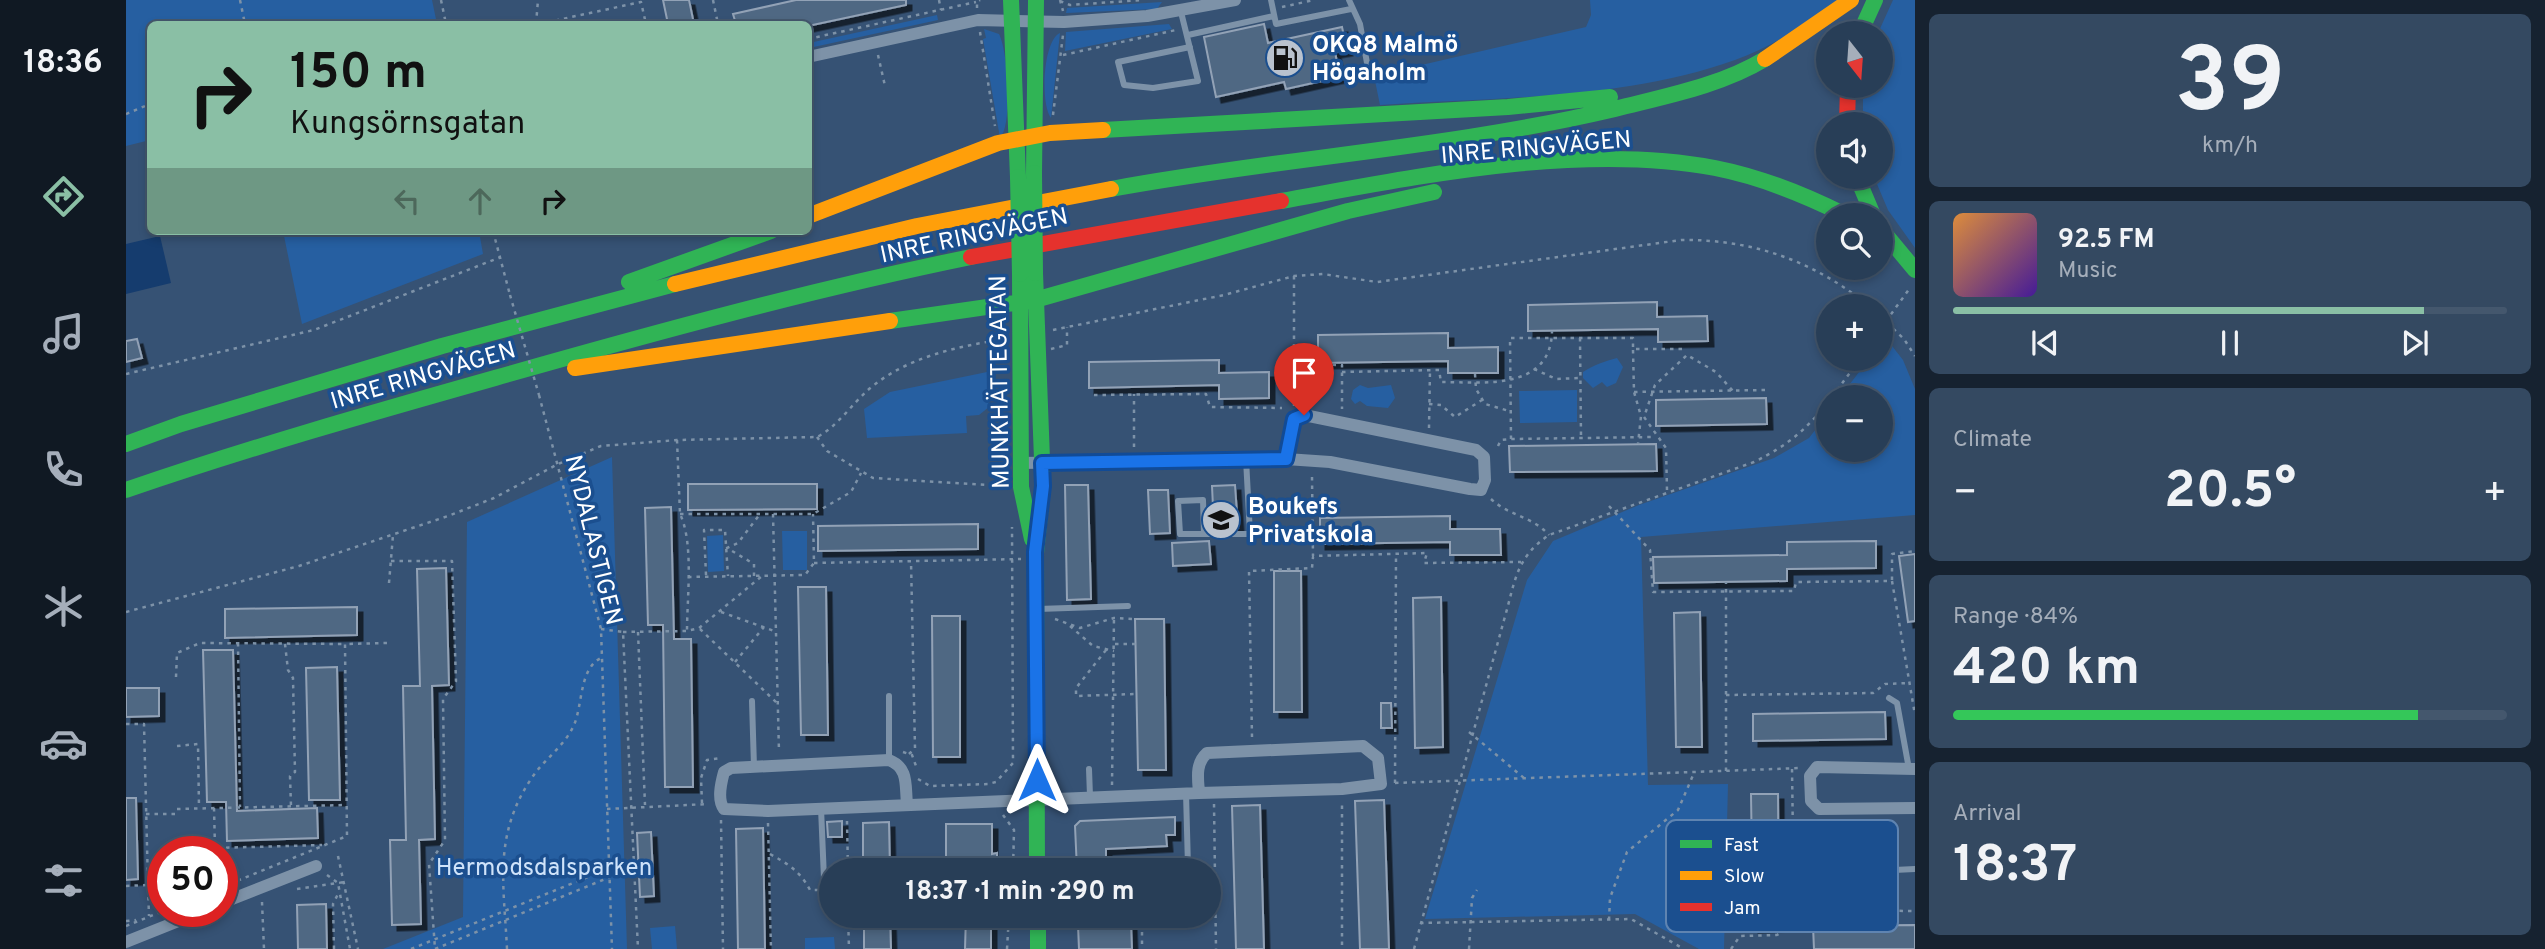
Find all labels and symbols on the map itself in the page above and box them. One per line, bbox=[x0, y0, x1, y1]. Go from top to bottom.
north arrow bbox=[1816, 21, 1894, 98]
place label: OKQ8 Malmö Högaholm bbox=[1312, 31, 1458, 89]
fuel station icon: OKQ8 Malmö Högaholm bbox=[1264, 37, 1306, 79]
street label: INRE RINGVÄGEN bbox=[1439, 125, 1633, 172]
street label: INRE RINGVÄGEN bbox=[878, 201, 1071, 272]
street label: MUNKHÄTTEGATAN bbox=[983, 275, 1018, 489]
street label: INRE RINGVÄGEN bbox=[327, 335, 520, 418]
pin bbox=[1274, 343, 1334, 415]
street label: NYDALASTIGEN bbox=[556, 452, 628, 629]
place label: Boukefs Privatskola bbox=[1248, 493, 1374, 551]
school or university icon: Boukefs Privatskola bbox=[1200, 499, 1242, 541]
position arrow bbox=[1000, 743, 1074, 817]
legend bbox=[1666, 820, 1898, 932]
text: Fast bbox=[1724, 834, 1759, 858]
speed limit sign: 50 bbox=[147, 836, 238, 927]
park label: Hermodsdalsparken bbox=[436, 854, 652, 884]
text: Slow bbox=[1724, 865, 1764, 889]
text: Jam bbox=[1724, 897, 1761, 921]

